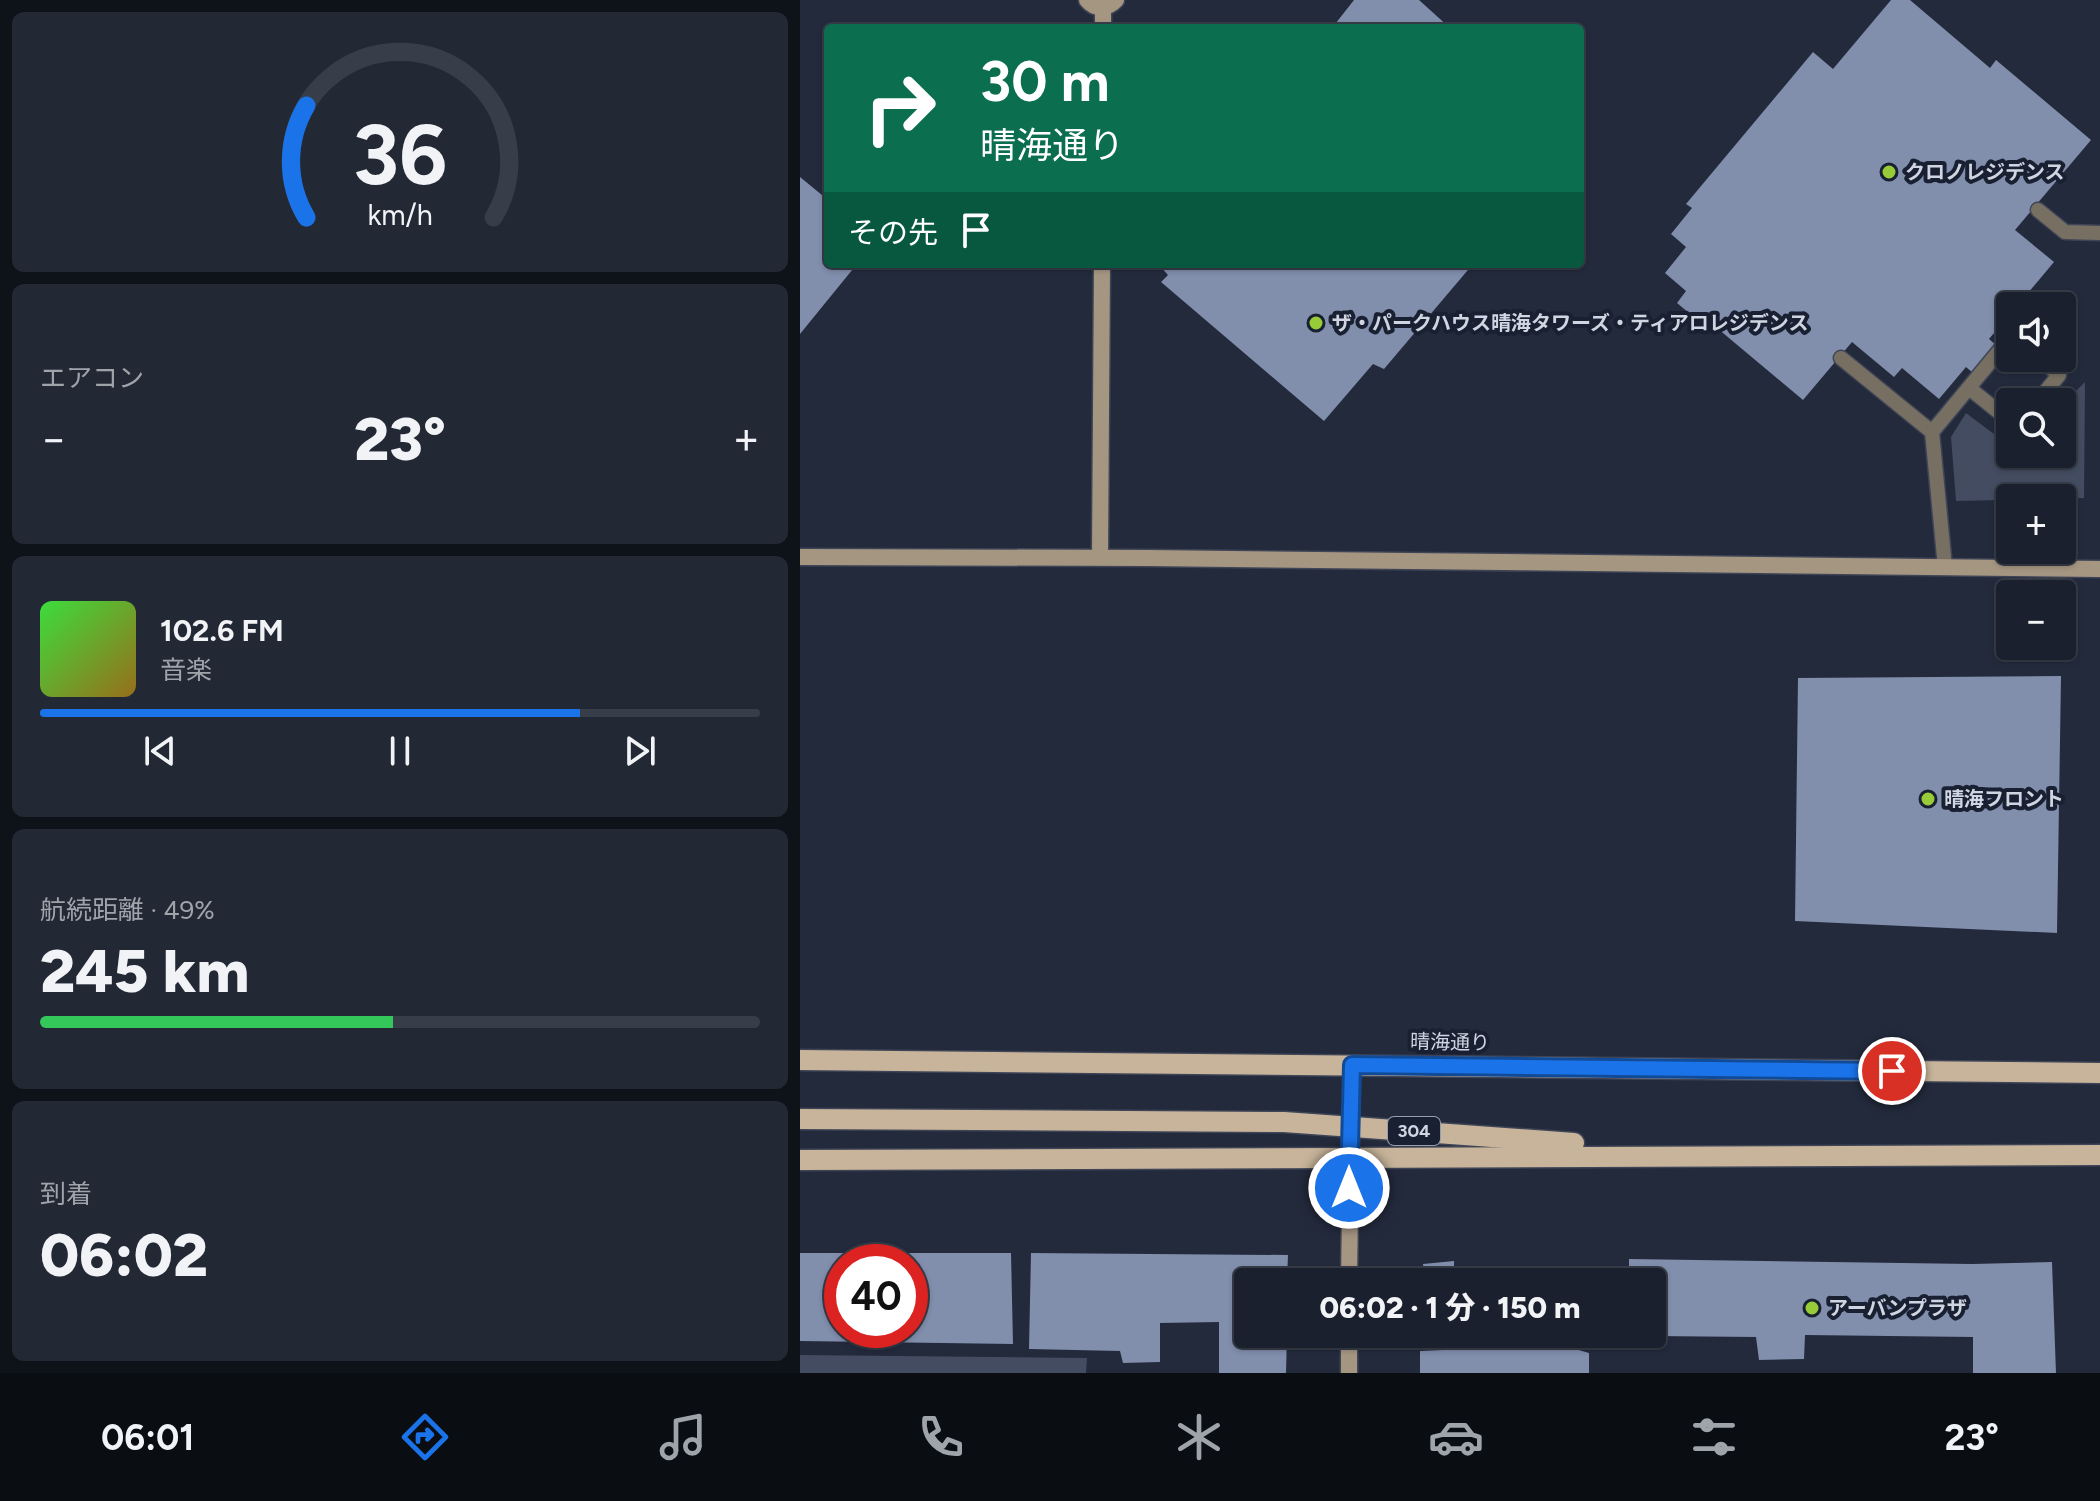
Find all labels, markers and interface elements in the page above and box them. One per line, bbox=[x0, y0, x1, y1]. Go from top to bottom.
text: 30 m bbox=[980, 48, 1110, 115]
icon: right bbox=[848, 56, 952, 160]
text: 36 bbox=[353, 105, 447, 205]
text: 晴海通り bbox=[980, 124, 1124, 167]
place label: クロノレジデンス bbox=[1905, 160, 2065, 184]
marker: クロノレジデンス bbox=[1880, 163, 1898, 181]
text: km/h bbox=[367, 198, 433, 232]
icon: arrive bbox=[954, 208, 998, 252]
text: その先 bbox=[848, 214, 938, 251]
map controls bbox=[1996, 292, 2076, 660]
button: sound bbox=[1996, 292, 2076, 372]
place label: ザ・パークハウス晴海タワーズ・ティアロレジデンス bbox=[1332, 311, 1808, 335]
marker: ザ・パークハウス晴海タワーズ・ティアロレジデンス bbox=[1307, 314, 1325, 332]
text: エアコン bbox=[40, 362, 144, 394]
button: search bbox=[1996, 388, 2076, 468]
text: 23° bbox=[354, 403, 446, 475]
text: − bbox=[40, 412, 67, 465]
text: + bbox=[733, 412, 760, 465]
button: + bbox=[1996, 484, 2076, 564]
button: − bbox=[1996, 580, 2076, 660]
text: 102.6 FM bbox=[160, 612, 284, 649]
text: 音楽 bbox=[160, 654, 212, 686]
icon: previous bbox=[138, 729, 182, 773]
icon: pause bbox=[378, 729, 422, 773]
icon: next bbox=[618, 729, 662, 773]
place label: 晴海フロント bbox=[1944, 787, 2064, 811]
marker: 晴海フロント bbox=[1919, 790, 1937, 808]
text: 航続距離 · 49% bbox=[40, 894, 215, 926]
text: 245 km bbox=[40, 935, 249, 1007]
street label: 晴海通り bbox=[1410, 1029, 1490, 1055]
pin bbox=[1858, 1037, 1926, 1105]
icon: arrive bbox=[1870, 1049, 1914, 1093]
road number: 304 bbox=[1388, 1117, 1440, 1145]
position arrow bbox=[1307, 1146, 1391, 1230]
text: 到着 bbox=[40, 1178, 92, 1210]
text: 06:02 bbox=[40, 1219, 208, 1291]
speed limit sign: 40 bbox=[824, 1244, 928, 1348]
text: 06:02 · 1 分 · 150 m bbox=[1319, 1289, 1581, 1326]
place label: アーバンプラザ bbox=[1828, 1296, 1967, 1320]
marker: アーバンプラザ bbox=[1803, 1299, 1821, 1317]
icon: directions bbox=[397, 1409, 453, 1465]
icon: music bbox=[655, 1409, 711, 1465]
icon: phone bbox=[913, 1409, 969, 1465]
icon: climate bbox=[1171, 1409, 1227, 1465]
icon: car bbox=[1428, 1409, 1484, 1465]
icon: filters bbox=[1686, 1409, 1742, 1465]
text: 06:01 bbox=[101, 1416, 195, 1459]
text: 23° bbox=[1944, 1416, 1999, 1459]

